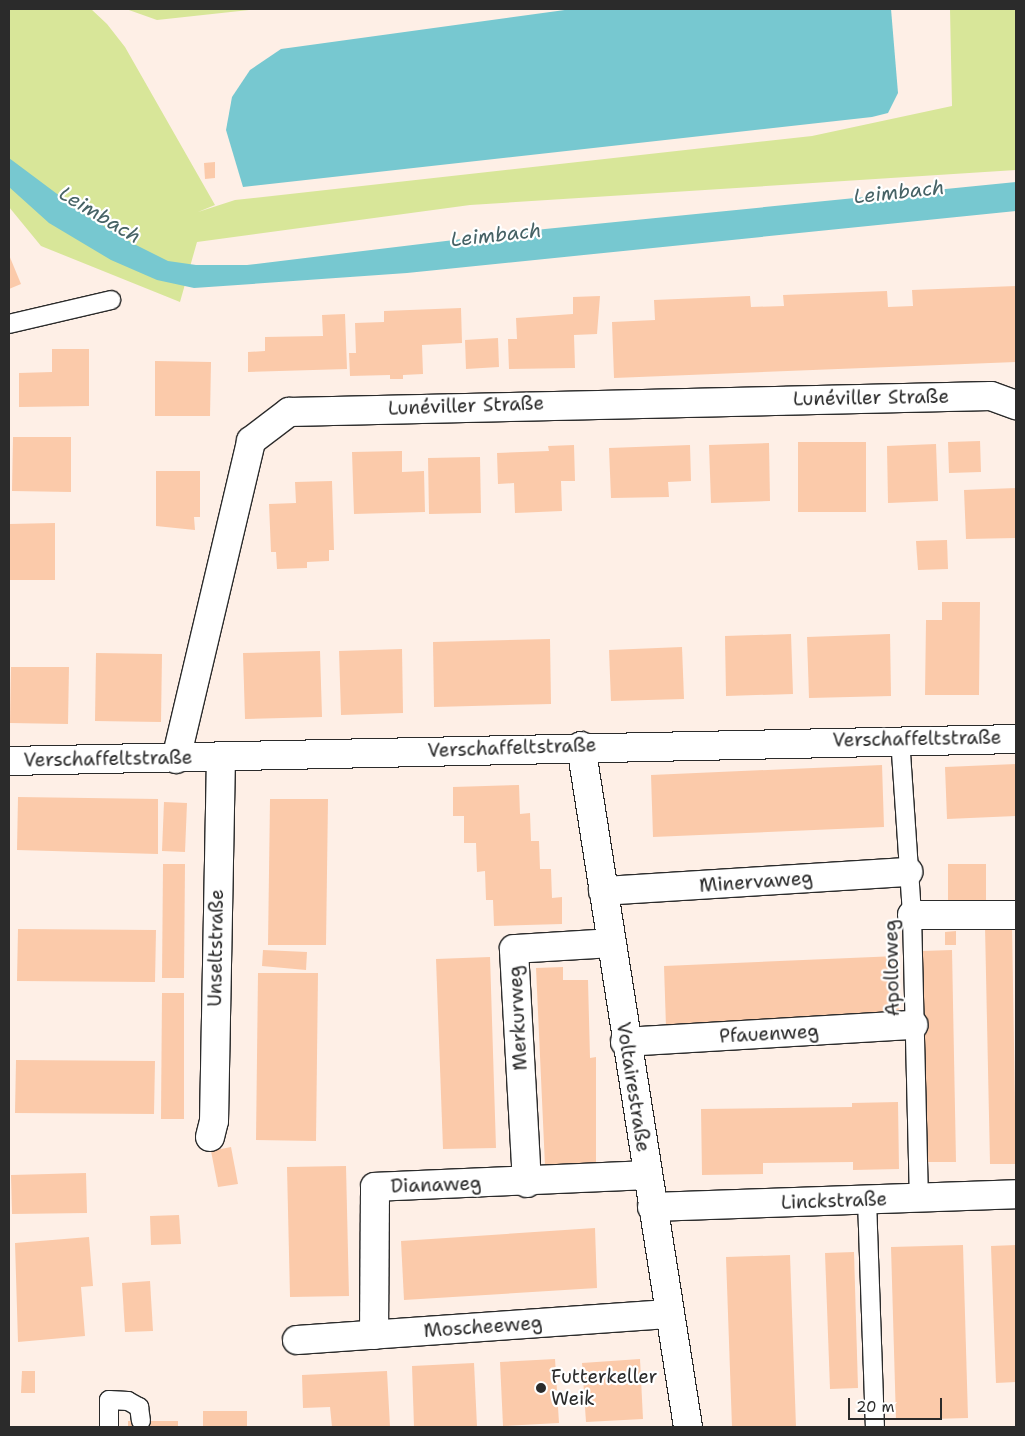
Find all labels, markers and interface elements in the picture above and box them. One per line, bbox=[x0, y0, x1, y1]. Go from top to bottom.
water label: Leimbach bbox=[852, 175, 946, 209]
water label: Leimbach bbox=[55, 181, 145, 249]
water label: Leimbach bbox=[449, 218, 543, 252]
street label: Lunéviller Straße bbox=[793, 385, 949, 411]
street label: Lunéviller Straße bbox=[388, 392, 544, 420]
street label: Verschaffeltstraße bbox=[832, 726, 1002, 752]
street label: Verschaffeltstraße bbox=[427, 734, 597, 762]
street label: Verschaffeltstraße bbox=[23, 746, 193, 772]
street label: Minervaweg bbox=[698, 867, 814, 897]
street label: Unseltstraße bbox=[204, 889, 228, 1007]
street label: Apolloweg bbox=[880, 919, 904, 1017]
street label: Merkurweg bbox=[504, 965, 532, 1071]
street label: Voltairestraße bbox=[611, 1020, 655, 1154]
street label: Pfauenweg bbox=[719, 1020, 819, 1048]
street label: Dianaweg bbox=[390, 1172, 482, 1198]
street label: Linckstraße bbox=[780, 1188, 888, 1214]
street label: Moscheeweg bbox=[423, 1311, 543, 1343]
place label: Futterkeller Weik bbox=[551, 1366, 658, 1410]
marker: Futterkeller Weik bbox=[535, 1382, 547, 1394]
scale bar bbox=[850, 1388, 944, 1420]
text: 20 m bbox=[856, 1397, 895, 1417]

